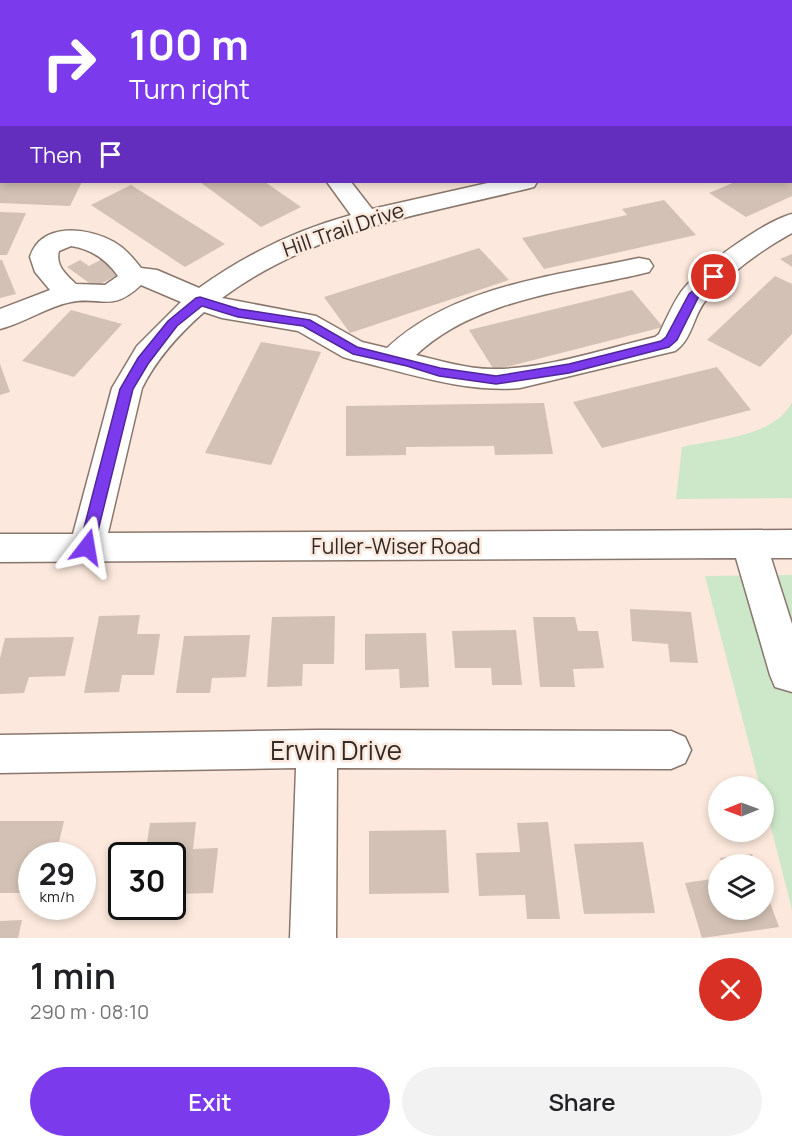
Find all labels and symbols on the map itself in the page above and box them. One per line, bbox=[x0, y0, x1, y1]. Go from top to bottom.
street label: Hill Trail Drive bbox=[279, 195, 407, 263]
pin bbox=[688, 251, 739, 302]
position arrow bbox=[55, 515, 119, 579]
street label: Fuller-Wiser Road bbox=[311, 532, 481, 560]
street label: Erwin Drive bbox=[270, 732, 402, 768]
north arrow bbox=[708, 776, 774, 842]
speed limit sign: 30 bbox=[108, 842, 186, 920]

